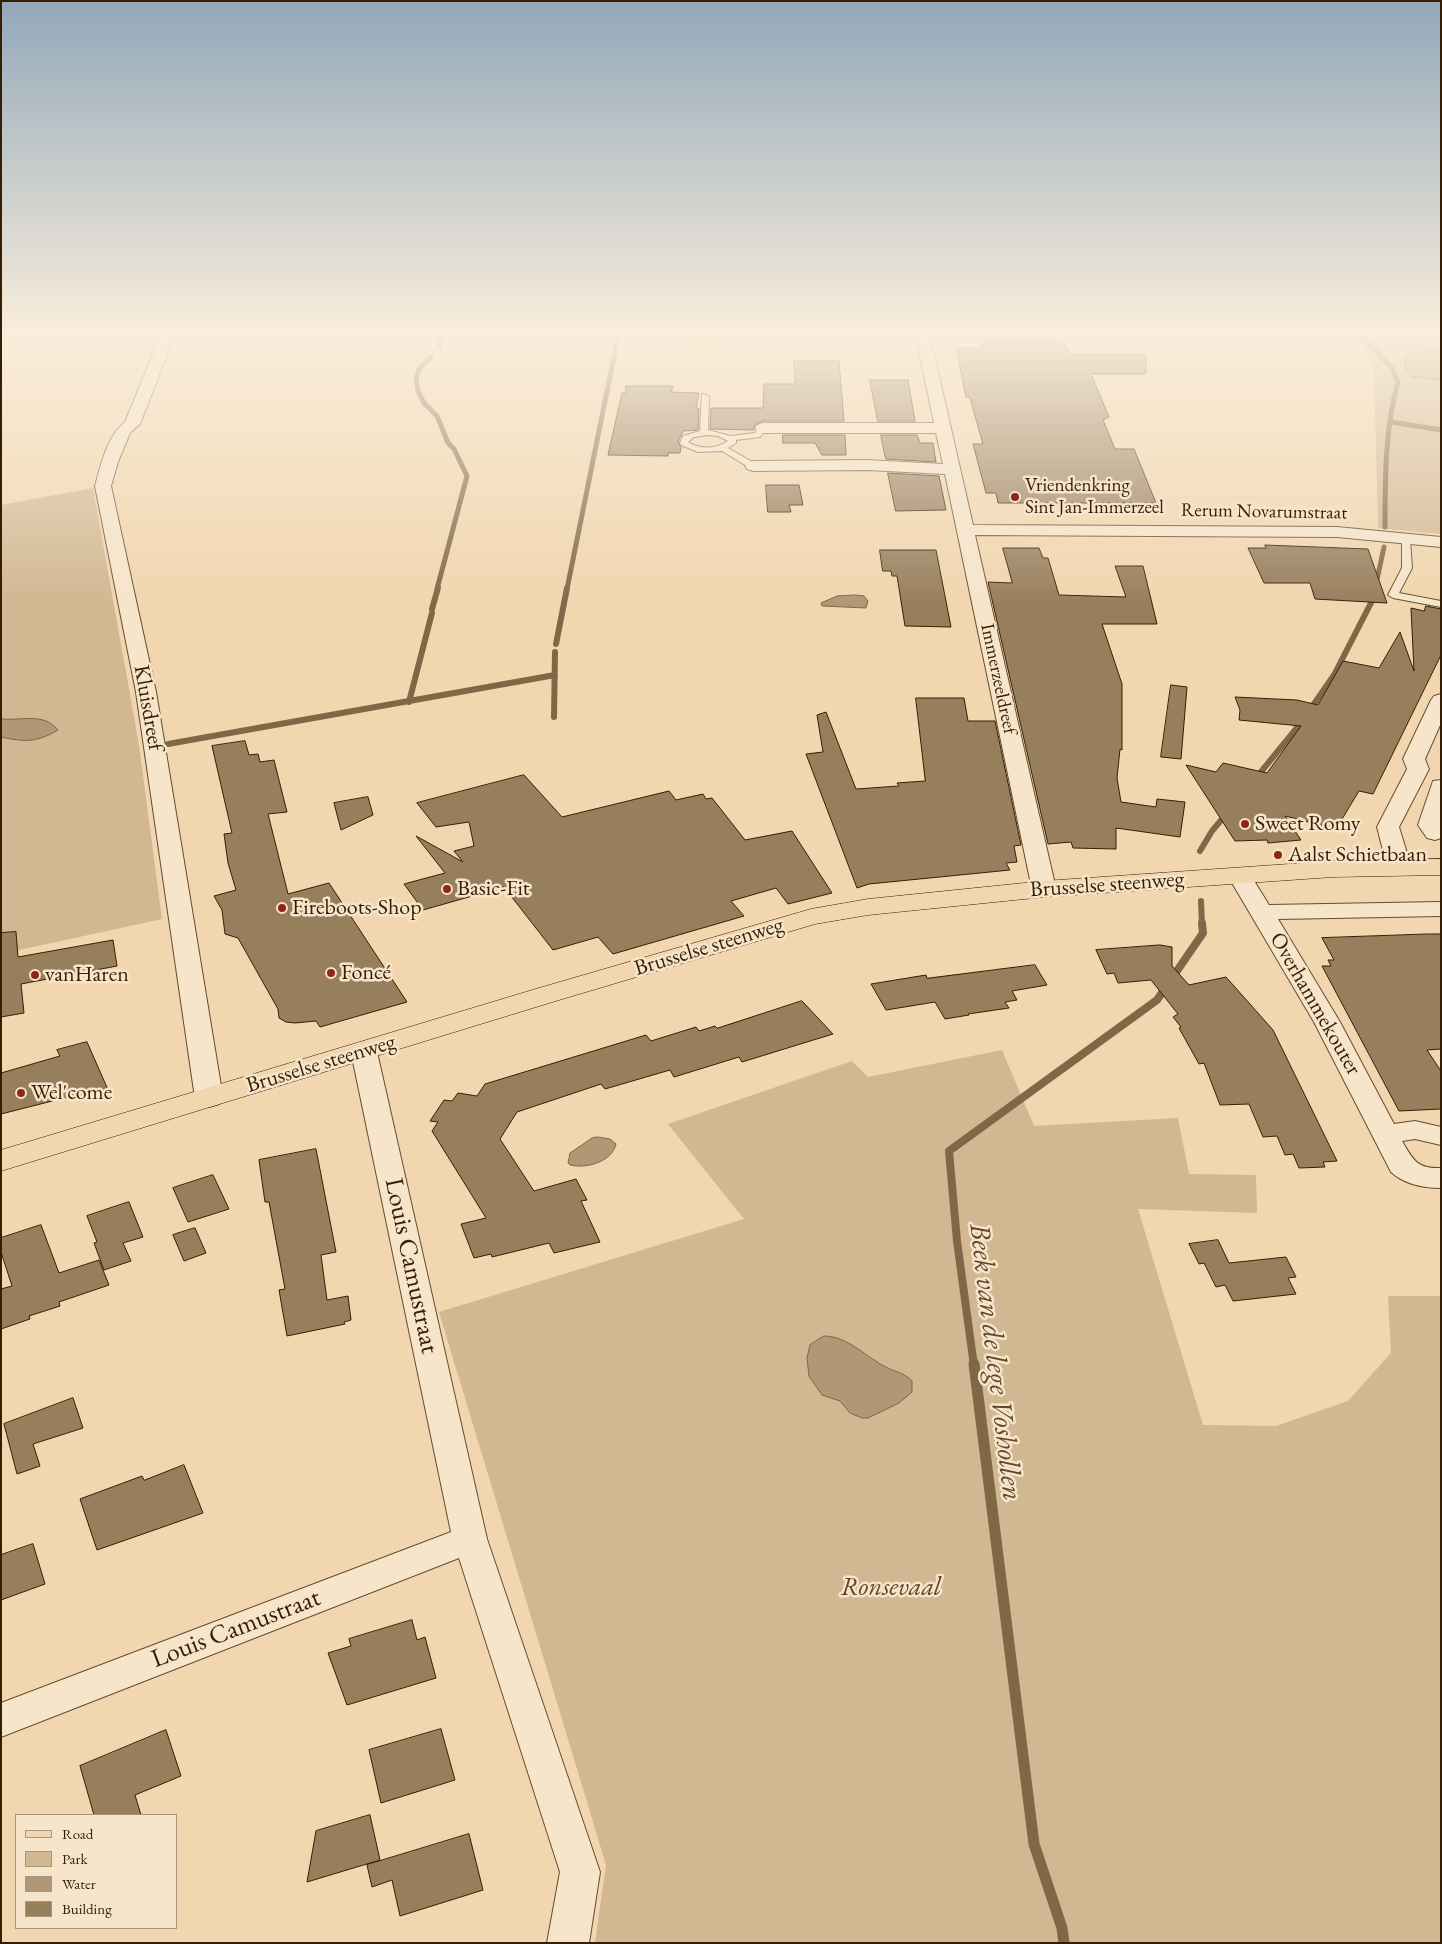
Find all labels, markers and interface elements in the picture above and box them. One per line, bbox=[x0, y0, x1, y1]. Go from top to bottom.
place label: Vriendenkring Sint Jan-Immerzeel bbox=[1025, 475, 1164, 519]
marker: Vriendenkring Sint Jan-Immerzeel bbox=[1009, 491, 1021, 503]
street label: Rerum Novarumstraat bbox=[1181, 499, 1347, 525]
street label: Immerzeeldreef bbox=[975, 621, 1021, 737]
street label: Kluisdreef bbox=[127, 663, 169, 753]
place label: Sweet Romy bbox=[1255, 811, 1360, 837]
marker: Sweet Romy bbox=[1239, 818, 1251, 830]
place label: Aalst Schietbaan bbox=[1288, 842, 1427, 868]
marker: Aalst Schietbaan bbox=[1272, 849, 1284, 861]
street label: Brusselse steenweg bbox=[1029, 866, 1185, 904]
place label: Basic-Fit bbox=[457, 876, 530, 902]
marker: Basic-Fit bbox=[441, 883, 453, 895]
place label: Fireboots-Shop bbox=[292, 895, 422, 921]
marker: Fireboots-Shop bbox=[276, 902, 288, 914]
street label: Brusselse steenweg bbox=[631, 912, 787, 982]
street label: Overhammekouter bbox=[1263, 928, 1367, 1080]
place label: Foncé bbox=[341, 960, 391, 986]
place label: vanHaren bbox=[45, 962, 129, 988]
marker: Foncé bbox=[325, 967, 337, 979]
marker: vanHaren bbox=[29, 969, 41, 981]
street label: Brusselse steenweg bbox=[243, 1029, 399, 1099]
place label: Wel'come bbox=[31, 1080, 112, 1106]
marker: Wel'come bbox=[15, 1087, 27, 1099]
street label: Louis Camustraat bbox=[377, 1175, 445, 1357]
water label: Beek van de lege Voshollen bbox=[961, 1221, 1029, 1503]
park label: Ronsevaal bbox=[841, 1572, 941, 1604]
street label: Louis Camustraat bbox=[147, 1582, 325, 1676]
legend bbox=[15, 1814, 178, 1929]
text: Road bbox=[62, 1824, 93, 1843]
text: Park bbox=[62, 1849, 88, 1868]
text: Water bbox=[62, 1874, 96, 1893]
text: Building bbox=[62, 1899, 112, 1918]

